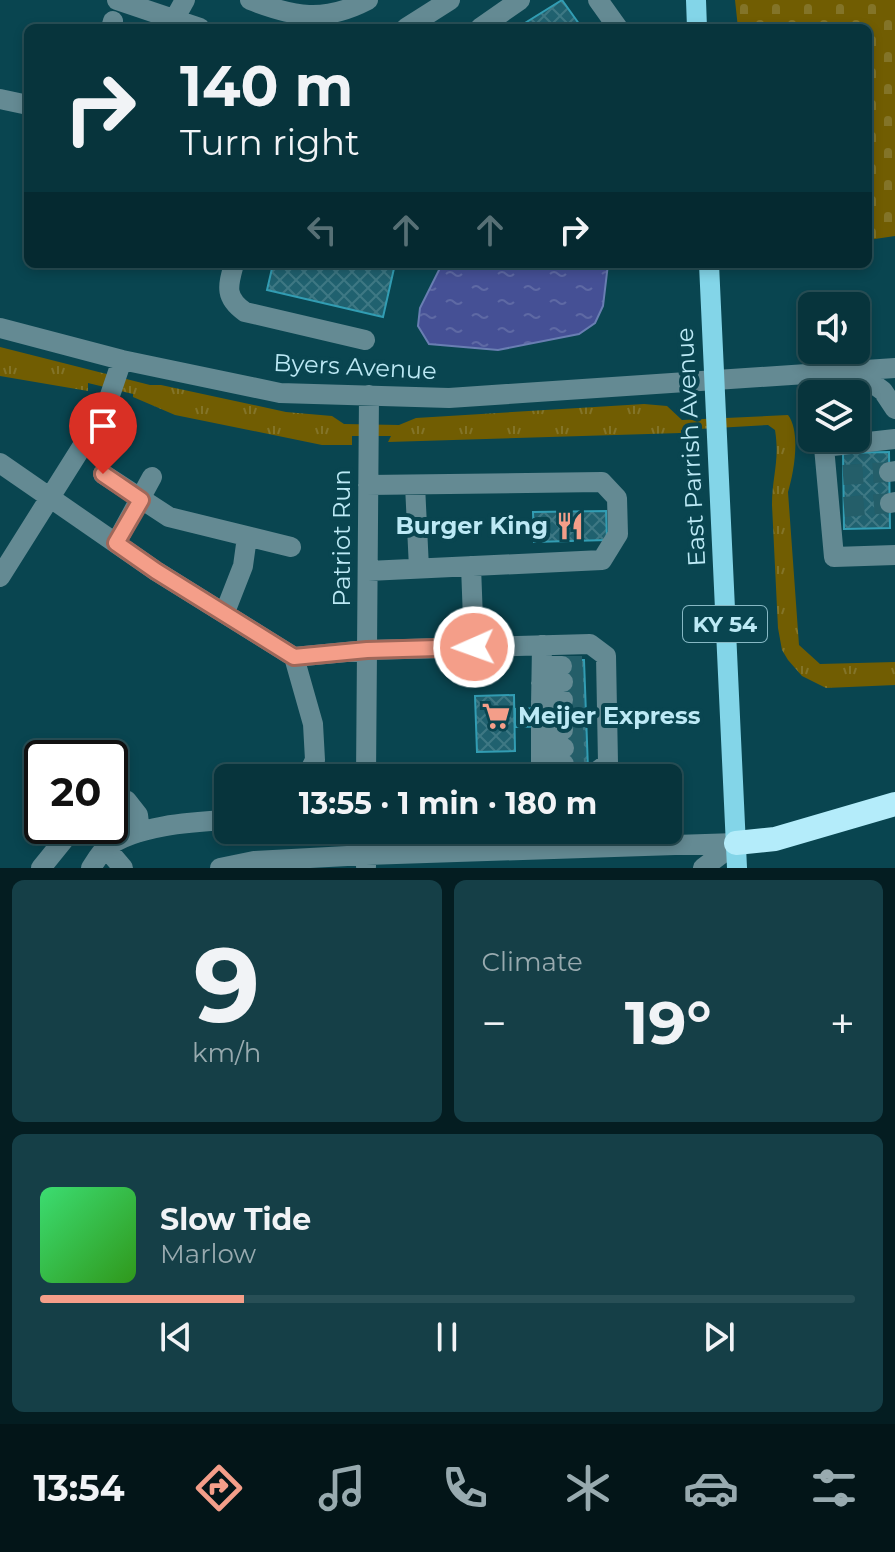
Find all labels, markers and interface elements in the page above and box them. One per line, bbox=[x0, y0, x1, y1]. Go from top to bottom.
text: 140 m bbox=[180, 52, 353, 120]
icon: right bbox=[48, 56, 152, 160]
text: Turn right bbox=[180, 120, 360, 164]
icon: left bbox=[300, 208, 344, 252]
icon: ahead bbox=[384, 208, 428, 252]
icon: ahead bbox=[468, 208, 512, 252]
icon: right bbox=[552, 208, 596, 252]
map controls bbox=[798, 292, 870, 452]
button: sound bbox=[798, 292, 870, 364]
street label: East Parrish Avenue bbox=[670, 327, 711, 567]
street label: Byers Avenue bbox=[273, 348, 437, 385]
button: layers bbox=[798, 380, 870, 452]
pin bbox=[69, 392, 137, 474]
icon: arrive bbox=[81, 404, 125, 448]
street label: Patriot Run bbox=[327, 469, 356, 607]
place label: Burger King bbox=[395, 511, 548, 540]
restaurant icon: Burger King bbox=[555, 511, 585, 541]
position arrow bbox=[432, 605, 516, 689]
road number: KY 54 bbox=[683, 606, 767, 642]
supermarket icon: Meijer Express bbox=[481, 701, 511, 731]
place label: Meijer Express bbox=[518, 701, 701, 730]
speed limit sign: 20 bbox=[24, 740, 128, 844]
text: 13:55 · 1 min · 180 m bbox=[299, 785, 597, 822]
text: 9 bbox=[194, 921, 260, 1048]
text: Climate bbox=[482, 946, 583, 978]
text: 19° bbox=[625, 986, 712, 1059]
text: − bbox=[482, 996, 507, 1050]
text: + bbox=[830, 996, 855, 1050]
text: km/h bbox=[192, 1037, 261, 1069]
text: Slow Tide bbox=[160, 1201, 311, 1238]
text: Marlow bbox=[160, 1238, 256, 1270]
icon: previous bbox=[154, 1315, 198, 1359]
icon: pause bbox=[425, 1315, 469, 1359]
icon: next bbox=[697, 1315, 741, 1359]
icon: directions bbox=[191, 1460, 247, 1516]
icon: music bbox=[314, 1460, 370, 1516]
icon: phone bbox=[437, 1460, 493, 1516]
icon: climate bbox=[560, 1460, 616, 1516]
icon: car bbox=[683, 1460, 739, 1516]
icon: filters bbox=[806, 1460, 862, 1516]
text: 13:54 bbox=[33, 1466, 125, 1510]

